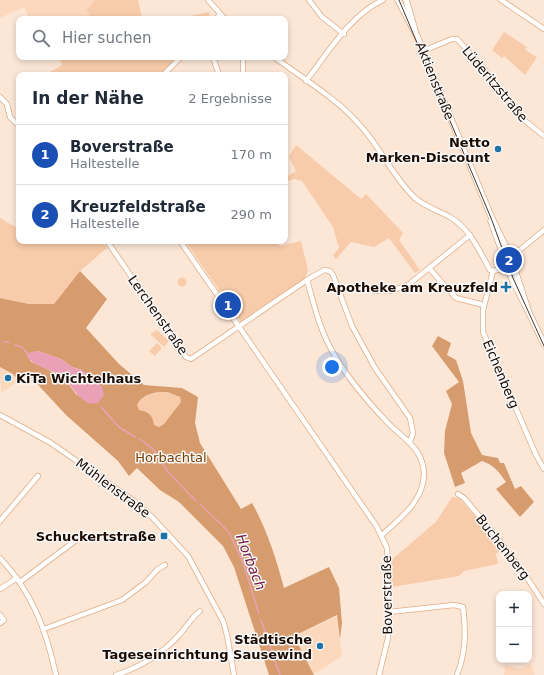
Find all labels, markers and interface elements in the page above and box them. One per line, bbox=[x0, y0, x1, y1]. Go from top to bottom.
search box bbox=[16, 16, 288, 60]
icon: search bbox=[30, 27, 52, 49]
text: Hier suchen bbox=[62, 29, 151, 47]
street label: Aktienstraße bbox=[413, 40, 457, 122]
street label: Lüderitzstraße bbox=[459, 43, 531, 125]
text: In der Nähe bbox=[32, 88, 144, 108]
text: 2 Ergebnisse bbox=[188, 91, 272, 106]
place label: Netto Marken-Discount bbox=[366, 135, 490, 165]
text: Boverstraße bbox=[70, 138, 174, 156]
marker: Netto Marken-Discount bbox=[493, 144, 503, 154]
text: 1 bbox=[40, 147, 50, 162]
text: 170 m bbox=[230, 147, 272, 162]
text: Haltestelle bbox=[70, 156, 140, 171]
text: Kreuzfeldstraße bbox=[70, 198, 206, 216]
text: 2 bbox=[40, 207, 50, 222]
text: 290 m bbox=[230, 207, 272, 222]
text: Haltestelle bbox=[70, 216, 140, 231]
pin: 2 bbox=[496, 245, 522, 275]
street label: Lerchenstraße bbox=[125, 273, 191, 357]
place label: Apotheke am Kreuzfeld bbox=[327, 280, 498, 295]
marker: Apotheke am Kreuzfeld bbox=[501, 282, 511, 292]
pin: 1 bbox=[215, 290, 241, 320]
street label: Eichenberg bbox=[480, 337, 522, 411]
your location bbox=[322, 357, 342, 377]
place label: KiTa Wichtelhaus bbox=[16, 371, 142, 386]
marker: KiTa Wichtelhaus bbox=[3, 373, 13, 383]
park label: Horbachtal bbox=[135, 450, 207, 465]
street label: Mühlenstraße bbox=[73, 455, 153, 521]
street label: Buchenberg bbox=[473, 511, 533, 583]
place label: Schuckertstraße bbox=[36, 529, 156, 544]
marker: Schuckertstraße bbox=[159, 531, 169, 541]
water label: Horbach bbox=[233, 532, 269, 592]
street label: Boverstraße bbox=[379, 555, 395, 635]
map controls bbox=[496, 591, 532, 663]
button: + bbox=[496, 591, 532, 627]
button: − bbox=[496, 627, 532, 663]
place label: Städtische Tageseinrichtung Sausewind bbox=[102, 632, 312, 662]
marker: Städtische Tageseinrichtung Sausewind bbox=[315, 641, 325, 651]

